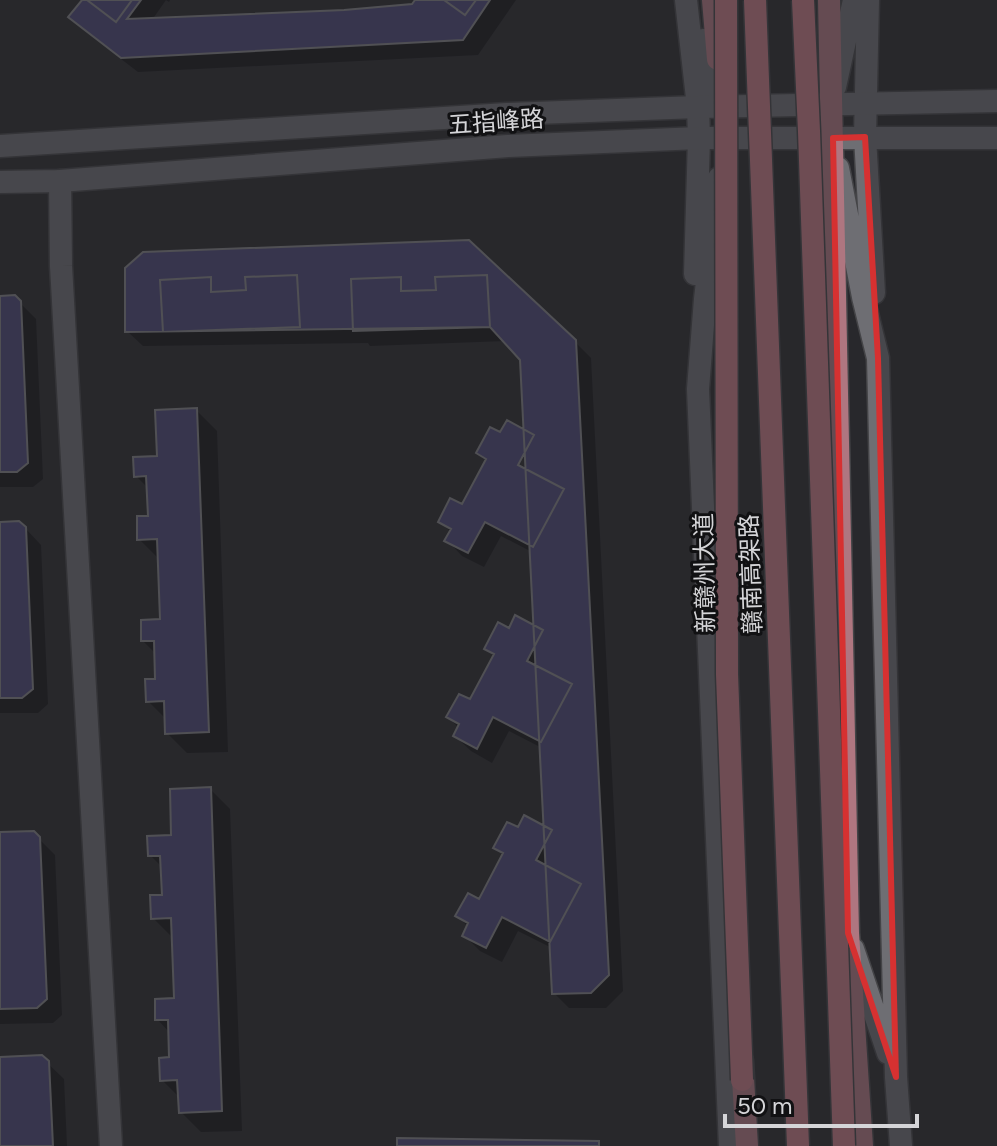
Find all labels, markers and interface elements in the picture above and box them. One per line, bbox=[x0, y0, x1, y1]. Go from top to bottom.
street label: 五指峰路 bbox=[447, 104, 545, 139]
street label: 新赣州大道 bbox=[689, 513, 720, 633]
street label: 赣南高架路 bbox=[734, 514, 767, 634]
scale bar bbox=[725, 1078, 917, 1128]
text: 50 m bbox=[737, 1091, 793, 1120]

